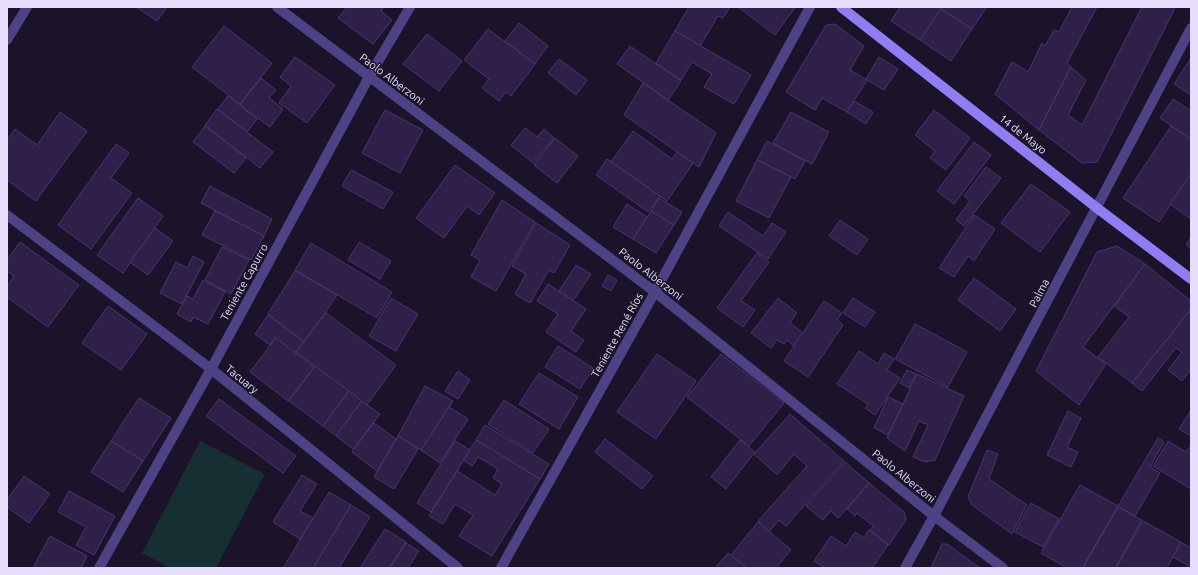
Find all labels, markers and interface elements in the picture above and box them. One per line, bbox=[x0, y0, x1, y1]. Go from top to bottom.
street label: Paolo Alberzoni bbox=[357, 51, 427, 107]
street label: 14 de Mayo bbox=[997, 112, 1049, 156]
street label: Teniente Capurro bbox=[218, 242, 270, 322]
street label: Paolo Alberzoni bbox=[617, 245, 685, 303]
street label: Palma bbox=[1027, 277, 1051, 309]
street label: Teniente René Ríos bbox=[589, 291, 645, 379]
street label: Tacuary bbox=[223, 362, 261, 396]
street label: Paolo Alberzoni bbox=[870, 447, 938, 505]

